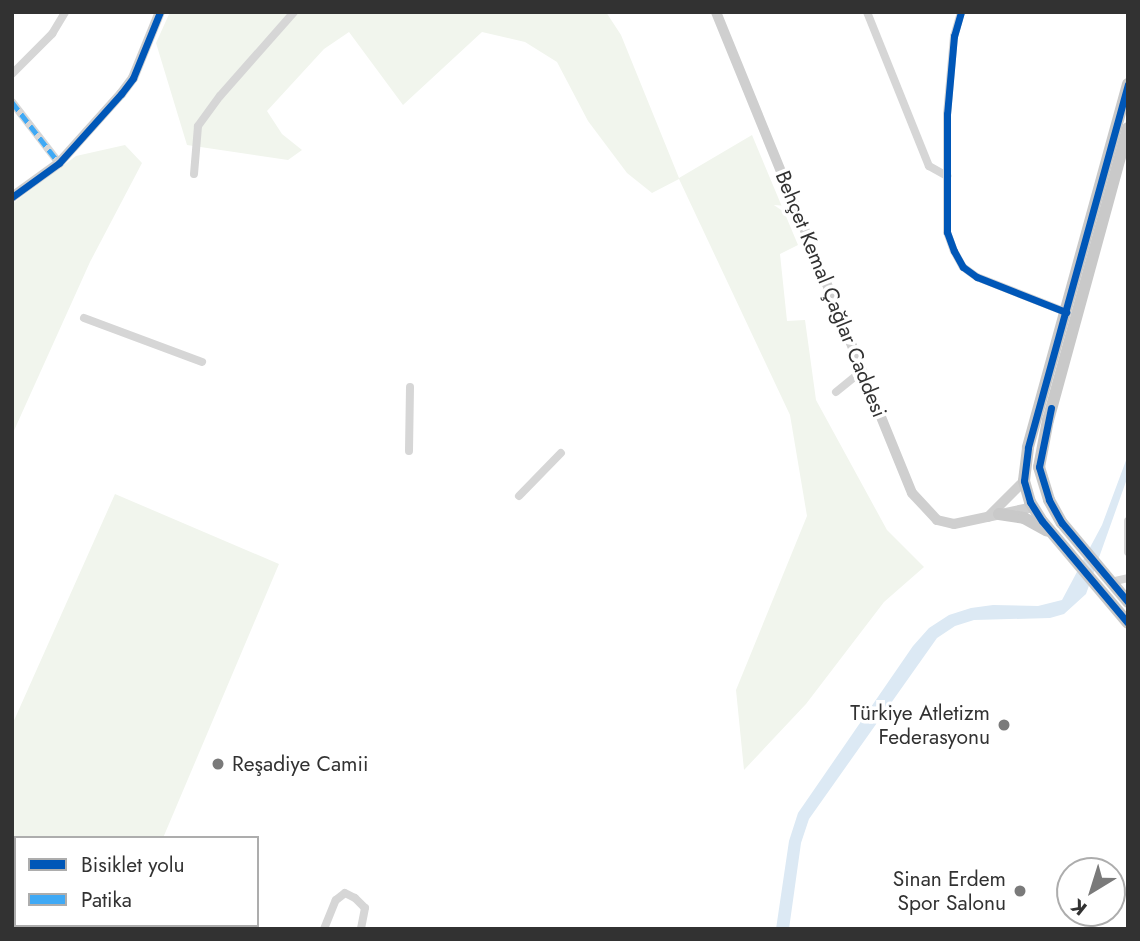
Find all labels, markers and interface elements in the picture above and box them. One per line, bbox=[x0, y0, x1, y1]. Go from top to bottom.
street label: Behçet Kemal Çağlar Caddesi bbox=[770, 167, 892, 421]
place label: Türkiye Atletizm Federasyonu bbox=[850, 700, 990, 750]
marker: Türkiye Atletizm Federasyonu bbox=[996, 717, 1012, 733]
place label: Reşadiye Camii bbox=[232, 751, 368, 777]
marker: Reşadiye Camii bbox=[210, 756, 226, 772]
legend bbox=[14, 836, 259, 927]
text: Bisiklet yolu bbox=[81, 850, 185, 880]
north arrow bbox=[1056, 857, 1126, 927]
place label: Sinan Erdem Spor Salonu bbox=[893, 866, 1006, 916]
marker: Sinan Erdem Spor Salonu bbox=[1012, 883, 1028, 899]
text: Patika bbox=[81, 885, 132, 915]
text: K bbox=[1065, 893, 1093, 922]

